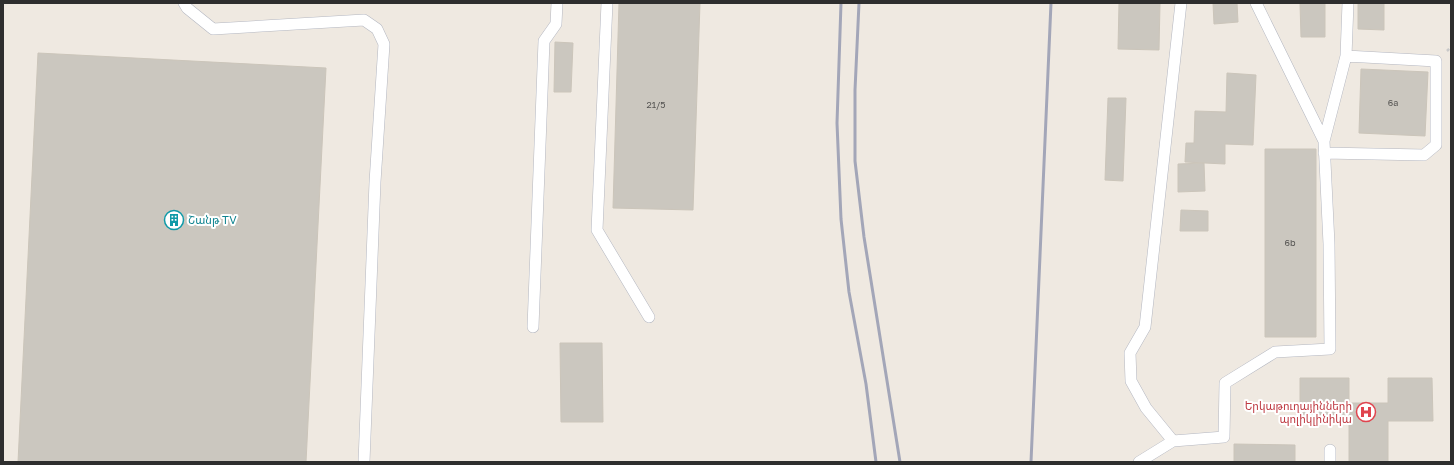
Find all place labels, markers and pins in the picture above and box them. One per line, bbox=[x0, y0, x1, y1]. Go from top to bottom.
building icon: Շանթ TV bbox=[163, 209, 185, 231]
place label: Շանթ TV bbox=[188, 213, 237, 227]
place label: Երկաթուղայինների պոլիկլինիկա bbox=[1245, 399, 1352, 426]
hospital icon: Երկաթուղայինների պոլիկլինիկա bbox=[1355, 401, 1377, 423]

